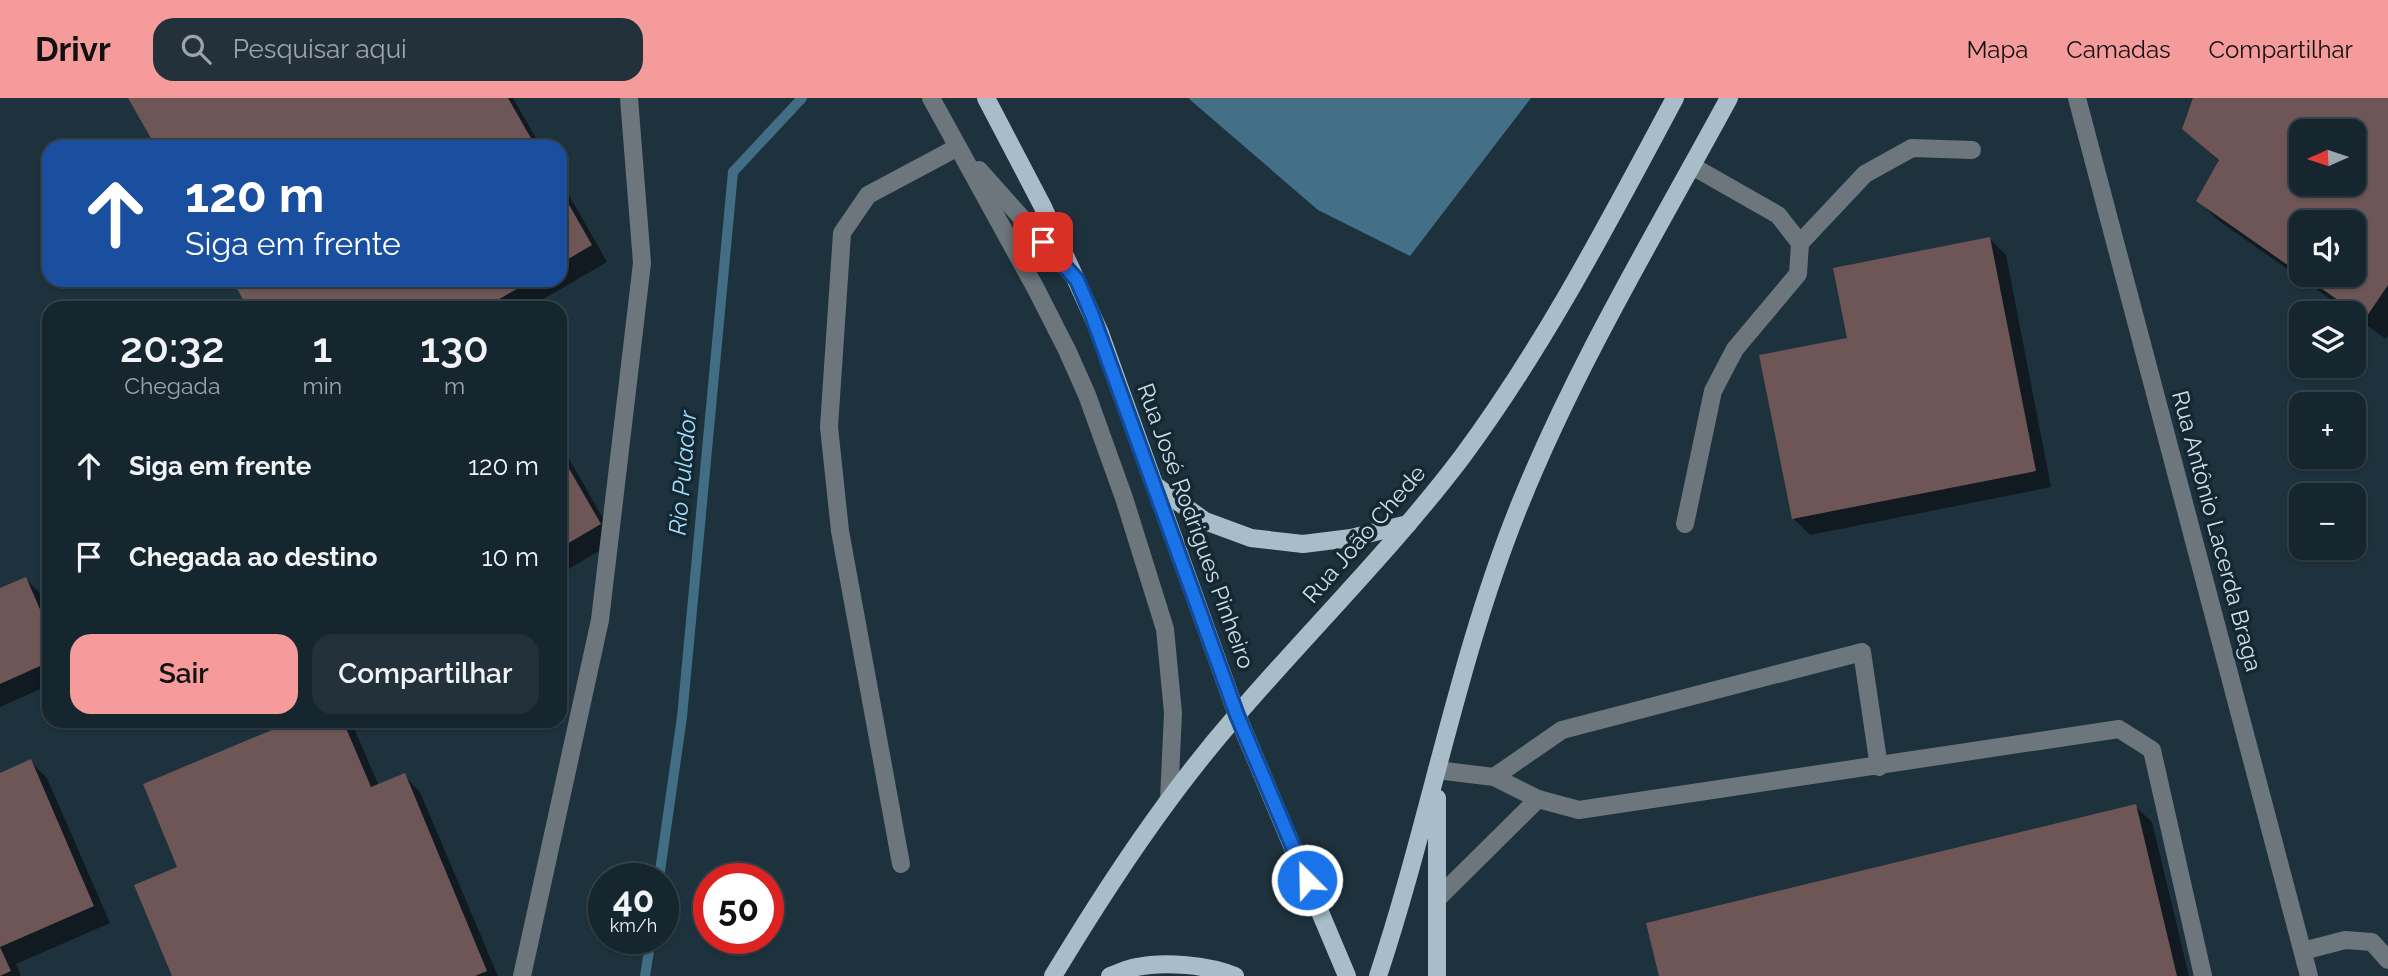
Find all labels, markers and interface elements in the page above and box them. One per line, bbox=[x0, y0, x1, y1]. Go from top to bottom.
search box bbox=[153, 18, 643, 81]
text: Drivr bbox=[35, 30, 111, 69]
icon: search bbox=[177, 30, 215, 68]
text: Pesquisar aqui bbox=[233, 34, 407, 64]
text: Mapa bbox=[1966, 35, 2028, 64]
text: Camadas bbox=[2066, 35, 2171, 64]
text: Compartilhar bbox=[2209, 35, 2353, 64]
north arrow bbox=[2289, 119, 2366, 196]
map controls bbox=[2289, 119, 2366, 560]
text: 120 m bbox=[185, 166, 324, 223]
icon: ahead bbox=[70, 168, 161, 259]
button: sound bbox=[2289, 210, 2366, 287]
pin bbox=[1013, 212, 1073, 272]
icon: arrive bbox=[1024, 223, 1062, 261]
text: Siga em frente bbox=[185, 225, 401, 262]
button: layers bbox=[2289, 301, 2366, 378]
text: 20:32 bbox=[120, 323, 224, 372]
text: 1 bbox=[312, 323, 332, 372]
text: 130 bbox=[420, 323, 489, 372]
text: Chegada bbox=[124, 372, 220, 399]
text: min bbox=[303, 372, 342, 399]
text: m bbox=[444, 372, 465, 399]
street label: Rua José Rodrigues Pinheiro bbox=[1132, 380, 1261, 672]
street label: Rua Antônio Lacerda Braga bbox=[2167, 388, 2268, 674]
button: + bbox=[2289, 392, 2366, 469]
water label: Rio Pulador bbox=[663, 409, 702, 536]
icon: ahead bbox=[70, 447, 108, 485]
text: Siga em frente bbox=[129, 451, 311, 481]
text: 120 m bbox=[468, 451, 539, 481]
street label: Rua João Chede bbox=[1297, 459, 1431, 608]
button: − bbox=[2289, 483, 2366, 560]
icon: arrive bbox=[70, 538, 108, 576]
text: Chegada ao destino bbox=[129, 542, 378, 572]
text: 10 m bbox=[481, 542, 539, 572]
button: Sair bbox=[70, 634, 298, 714]
button: Compartilhar bbox=[312, 634, 539, 714]
position arrow bbox=[1270, 843, 1344, 917]
speed limit sign: 50 bbox=[693, 863, 784, 954]
text: 40 bbox=[613, 879, 654, 920]
text: km/h bbox=[610, 915, 657, 936]

